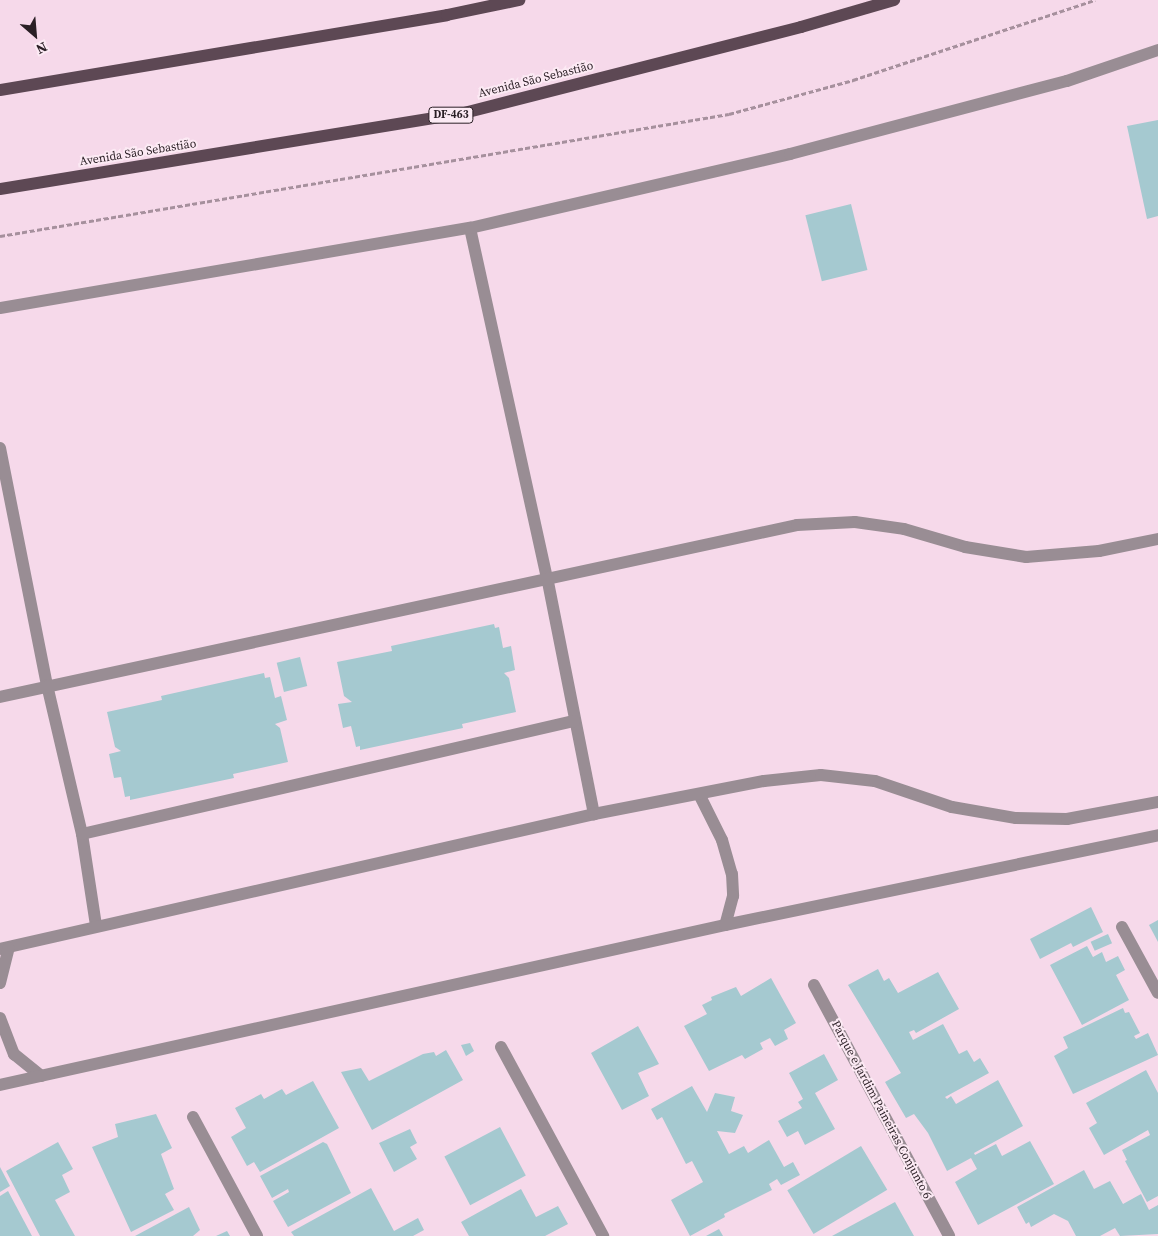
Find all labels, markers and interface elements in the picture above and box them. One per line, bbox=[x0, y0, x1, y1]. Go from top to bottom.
north arrow bbox=[10, 10, 60, 60]
text: N bbox=[33, 37, 51, 60]
street label: Avenida São Sebastião bbox=[477, 59, 595, 101]
road number: DF-463 bbox=[427, 106, 475, 124]
street label: Avenida São Sebastião bbox=[79, 137, 197, 169]
street label: Parque e Jardim Paineiras Conjunto 6 bbox=[828, 1018, 934, 1202]

